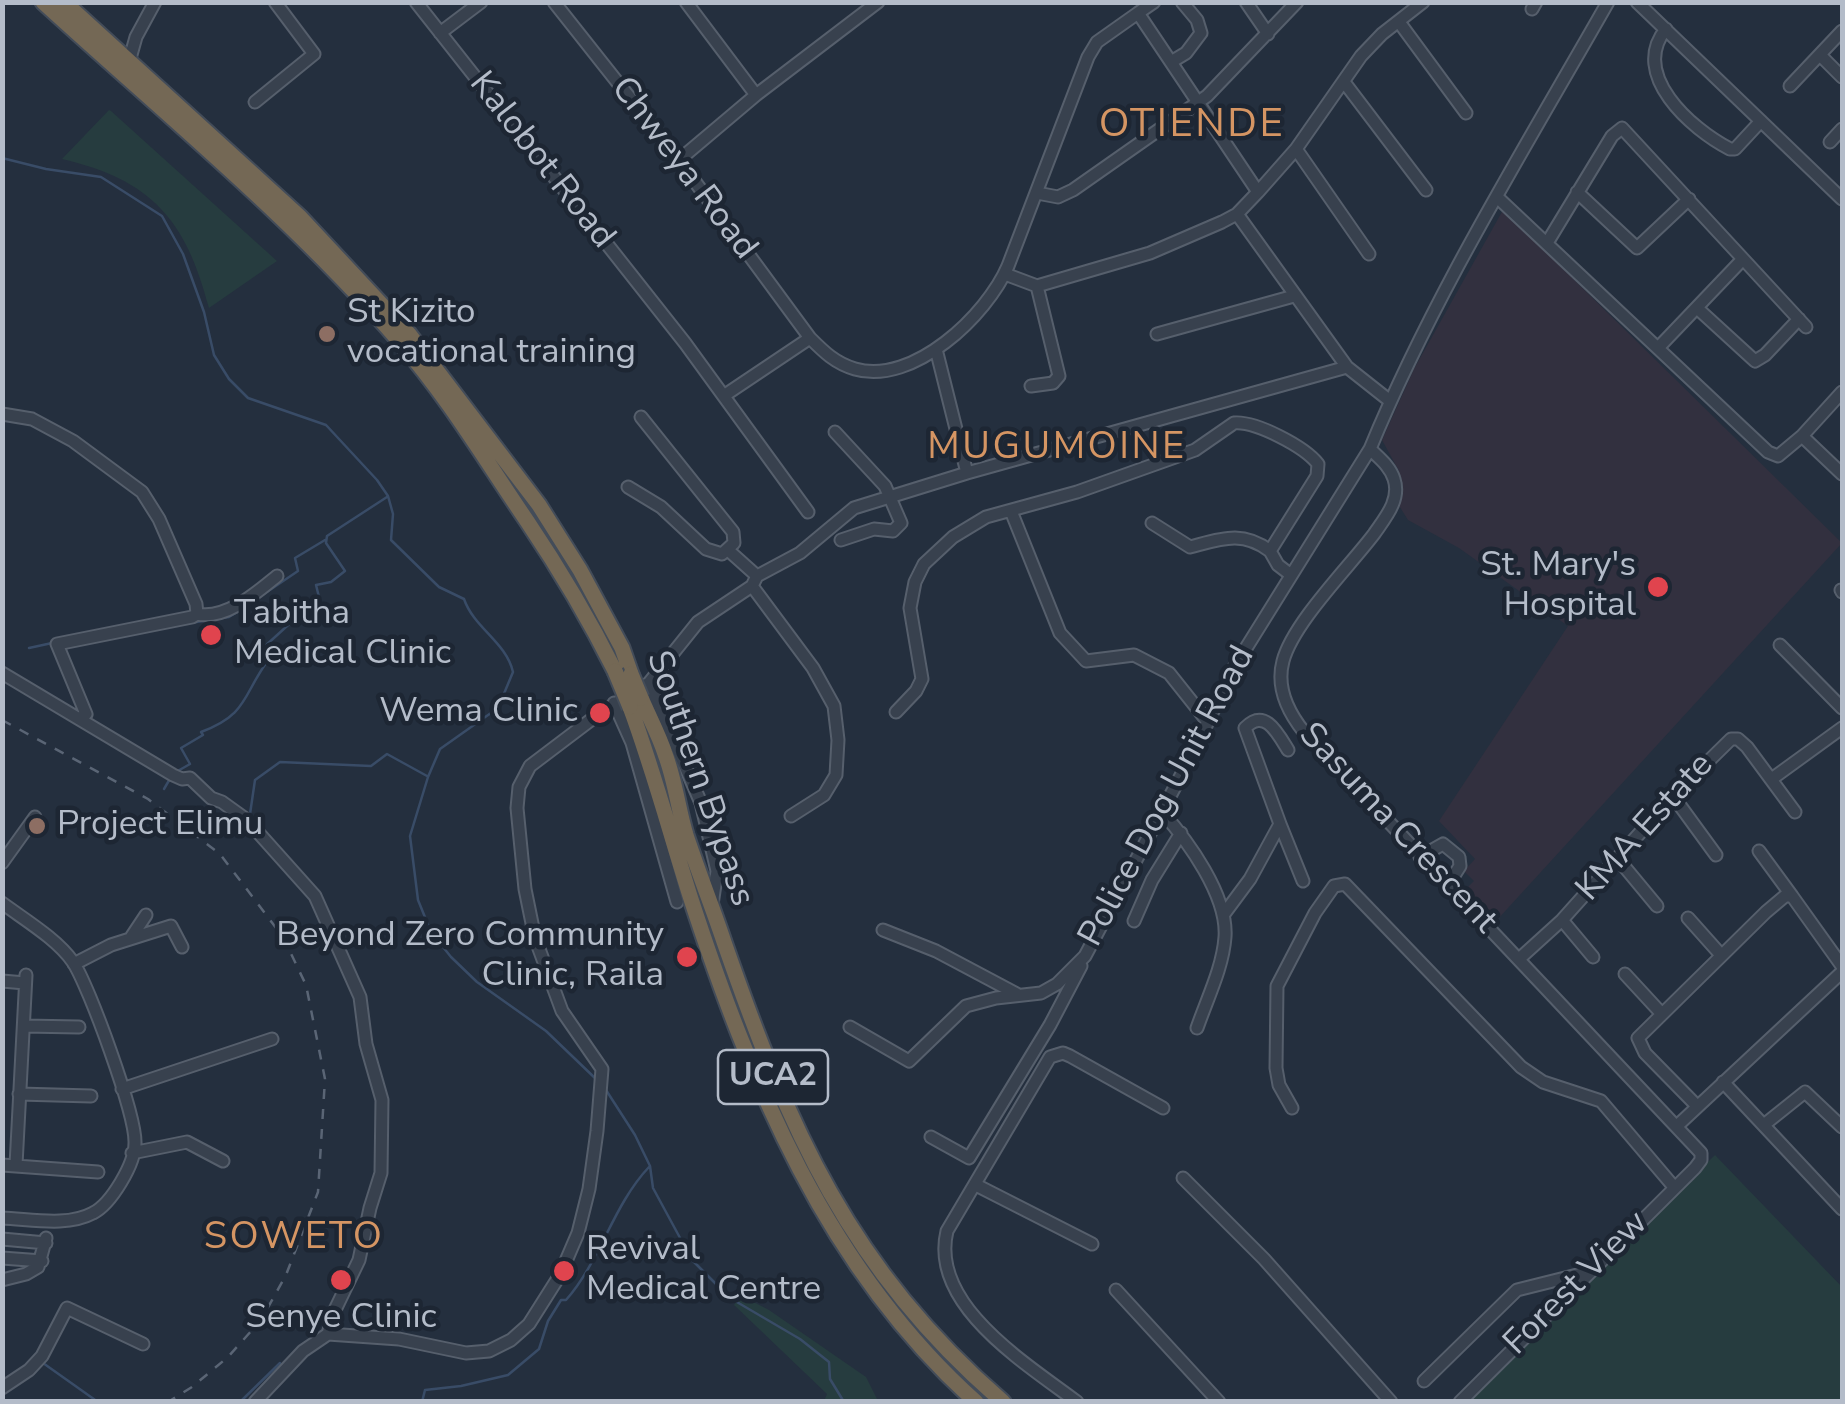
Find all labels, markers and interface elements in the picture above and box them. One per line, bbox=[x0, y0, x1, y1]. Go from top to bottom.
street label: Kalobot Road bbox=[459, 64, 623, 258]
street label: Chweya Road bbox=[601, 70, 765, 268]
district label: OTIENDE bbox=[1099, 102, 1285, 150]
place label: St Kizito vocational training bbox=[347, 293, 636, 375]
marker: St Kizito vocational training bbox=[316, 323, 338, 345]
district label: MUGUMOINE bbox=[927, 426, 1187, 472]
place label: St. Mary's Hospital bbox=[1480, 546, 1636, 628]
marker: St. Mary's Hospital bbox=[1645, 574, 1671, 600]
place label: Tabitha Medical Clinic bbox=[234, 594, 451, 676]
marker: Tabitha Medical Clinic bbox=[198, 622, 224, 648]
street label: Police Dog Unit Road bbox=[1071, 640, 1265, 954]
street label: Southern Bypass bbox=[636, 646, 762, 912]
place label: Wema Clinic bbox=[379, 692, 578, 734]
marker: Wema Clinic bbox=[587, 700, 613, 726]
street label: Sasuma Crescent bbox=[1289, 715, 1505, 943]
street label: KMA Estate bbox=[1569, 745, 1723, 911]
place label: Project Elimu bbox=[57, 805, 263, 847]
marker: Project Elimu bbox=[26, 815, 48, 837]
place label: Beyond Zero Community Clinic, Raila bbox=[276, 916, 664, 998]
marker: Beyond Zero Community Clinic, Raila bbox=[674, 944, 700, 970]
road number: UCA2 bbox=[718, 1050, 828, 1104]
street label: Forest View bbox=[1496, 1203, 1658, 1365]
district label: SOWETO bbox=[204, 1216, 384, 1262]
place label: Revival Medical Centre bbox=[586, 1230, 821, 1312]
marker: Revival Medical Centre bbox=[551, 1258, 577, 1284]
marker: Senye Clinic bbox=[328, 1267, 354, 1293]
place label: Senye Clinic bbox=[245, 1298, 437, 1340]

